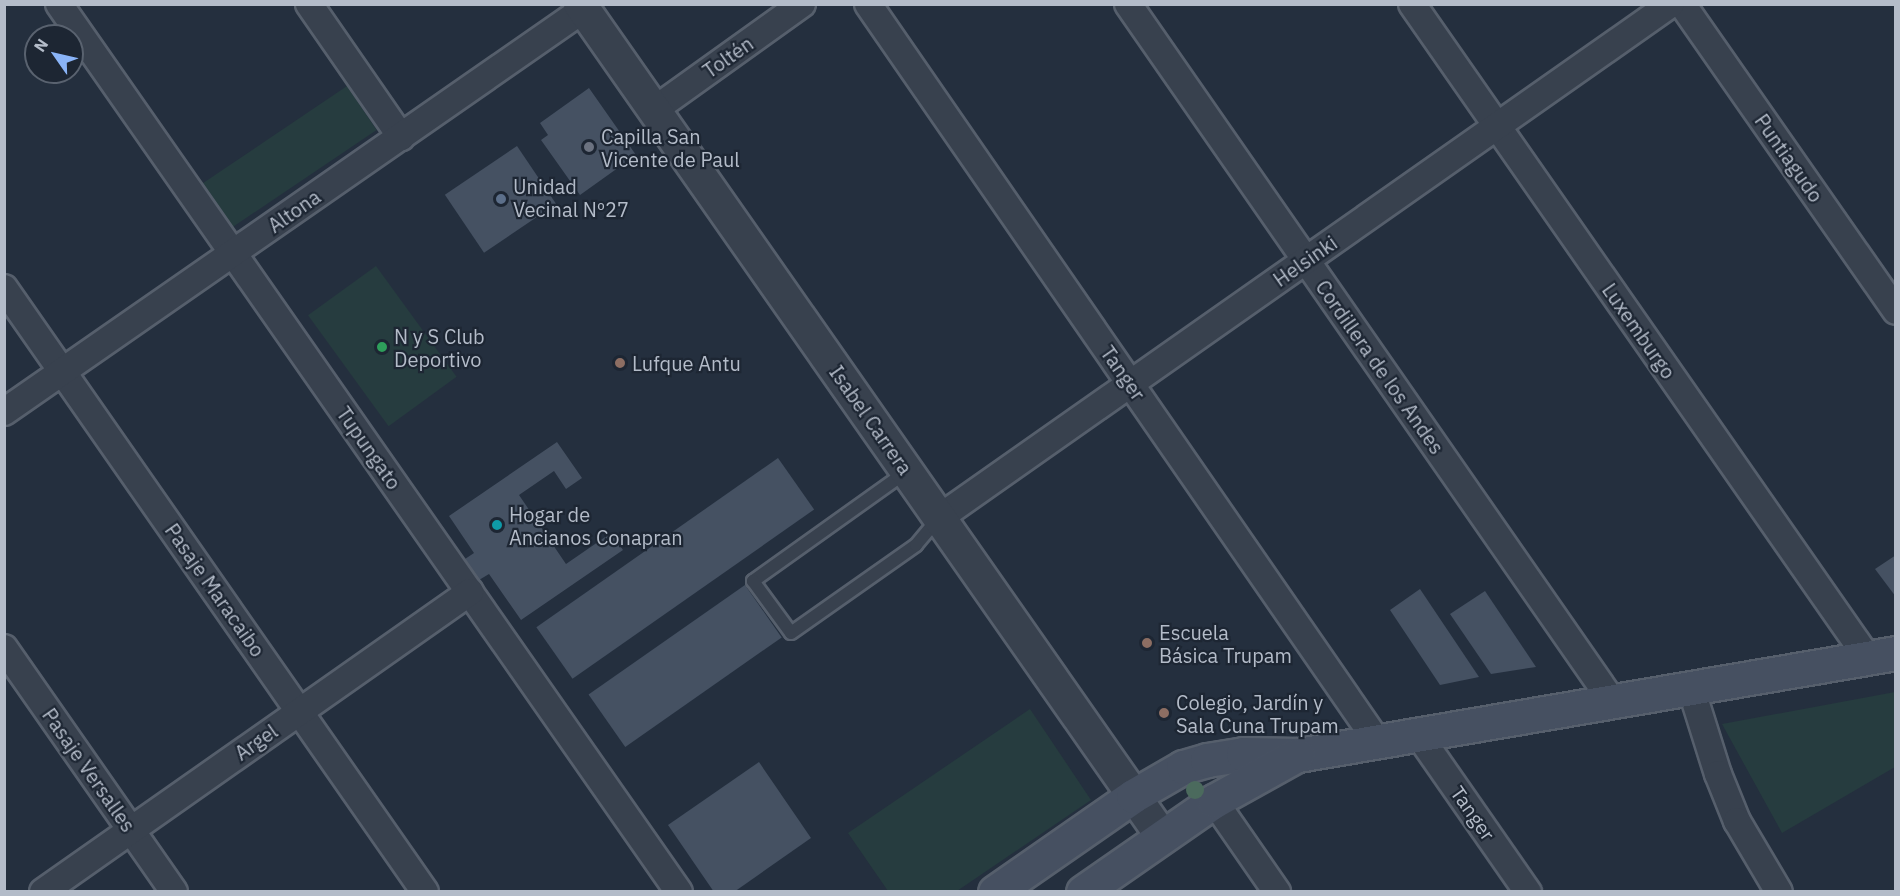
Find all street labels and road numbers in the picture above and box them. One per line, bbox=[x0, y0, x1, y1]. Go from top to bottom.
street label: Toltén bbox=[698, 31, 758, 83]
street label: Puntiagudo bbox=[1750, 109, 1828, 207]
street label: Altona bbox=[263, 184, 325, 238]
street label: Helsinki bbox=[1269, 230, 1341, 292]
street label: Cordillera de los Andes bbox=[1311, 275, 1449, 459]
street label: Luxemburgo bbox=[1597, 279, 1681, 383]
street label: Tanger bbox=[1096, 341, 1150, 405]
street label: Isabel Carrera bbox=[825, 361, 917, 479]
street label: Tupungato bbox=[332, 402, 406, 494]
street label: Pasaje Maracaibo bbox=[160, 519, 270, 661]
street label: Pasaje Versalles bbox=[37, 704, 141, 836]
street label: Argel bbox=[230, 719, 282, 765]
street label: Tanger bbox=[1446, 781, 1500, 845]

